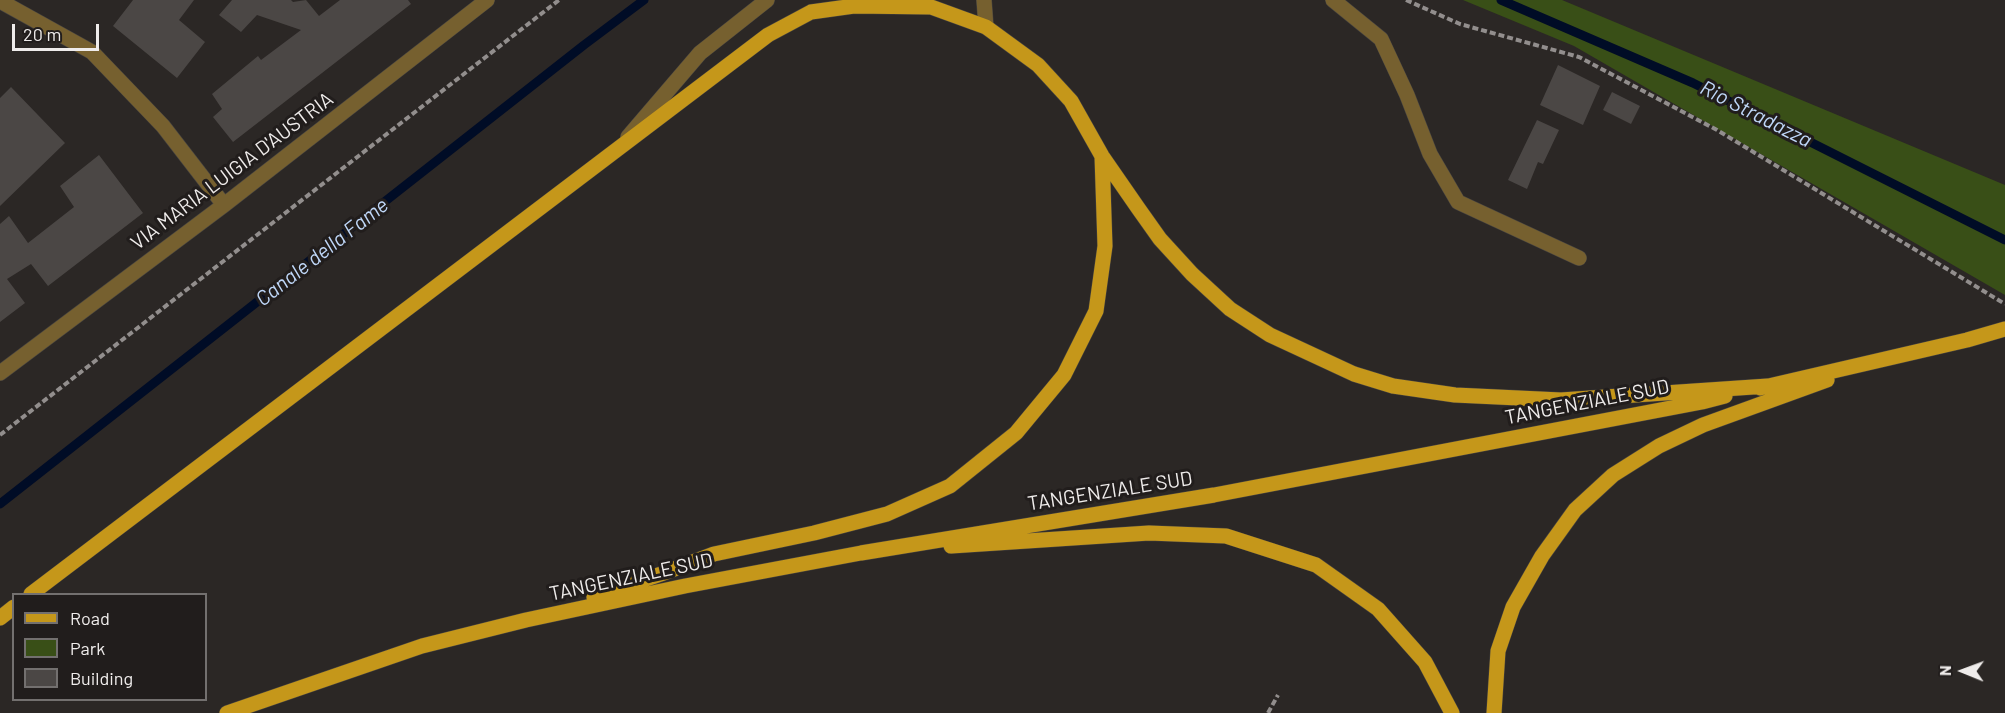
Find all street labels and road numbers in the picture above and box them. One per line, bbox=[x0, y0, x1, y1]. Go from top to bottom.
street label: VIA MARIA LUIGIA D'AUSTRIA bbox=[126, 87, 338, 255]
street label: TANGENZIALE SUD bbox=[1503, 374, 1671, 430]
street label: TANGENZIALE SUD bbox=[1026, 466, 1194, 516]
street label: TANGENZIALE SUD bbox=[547, 548, 715, 606]

